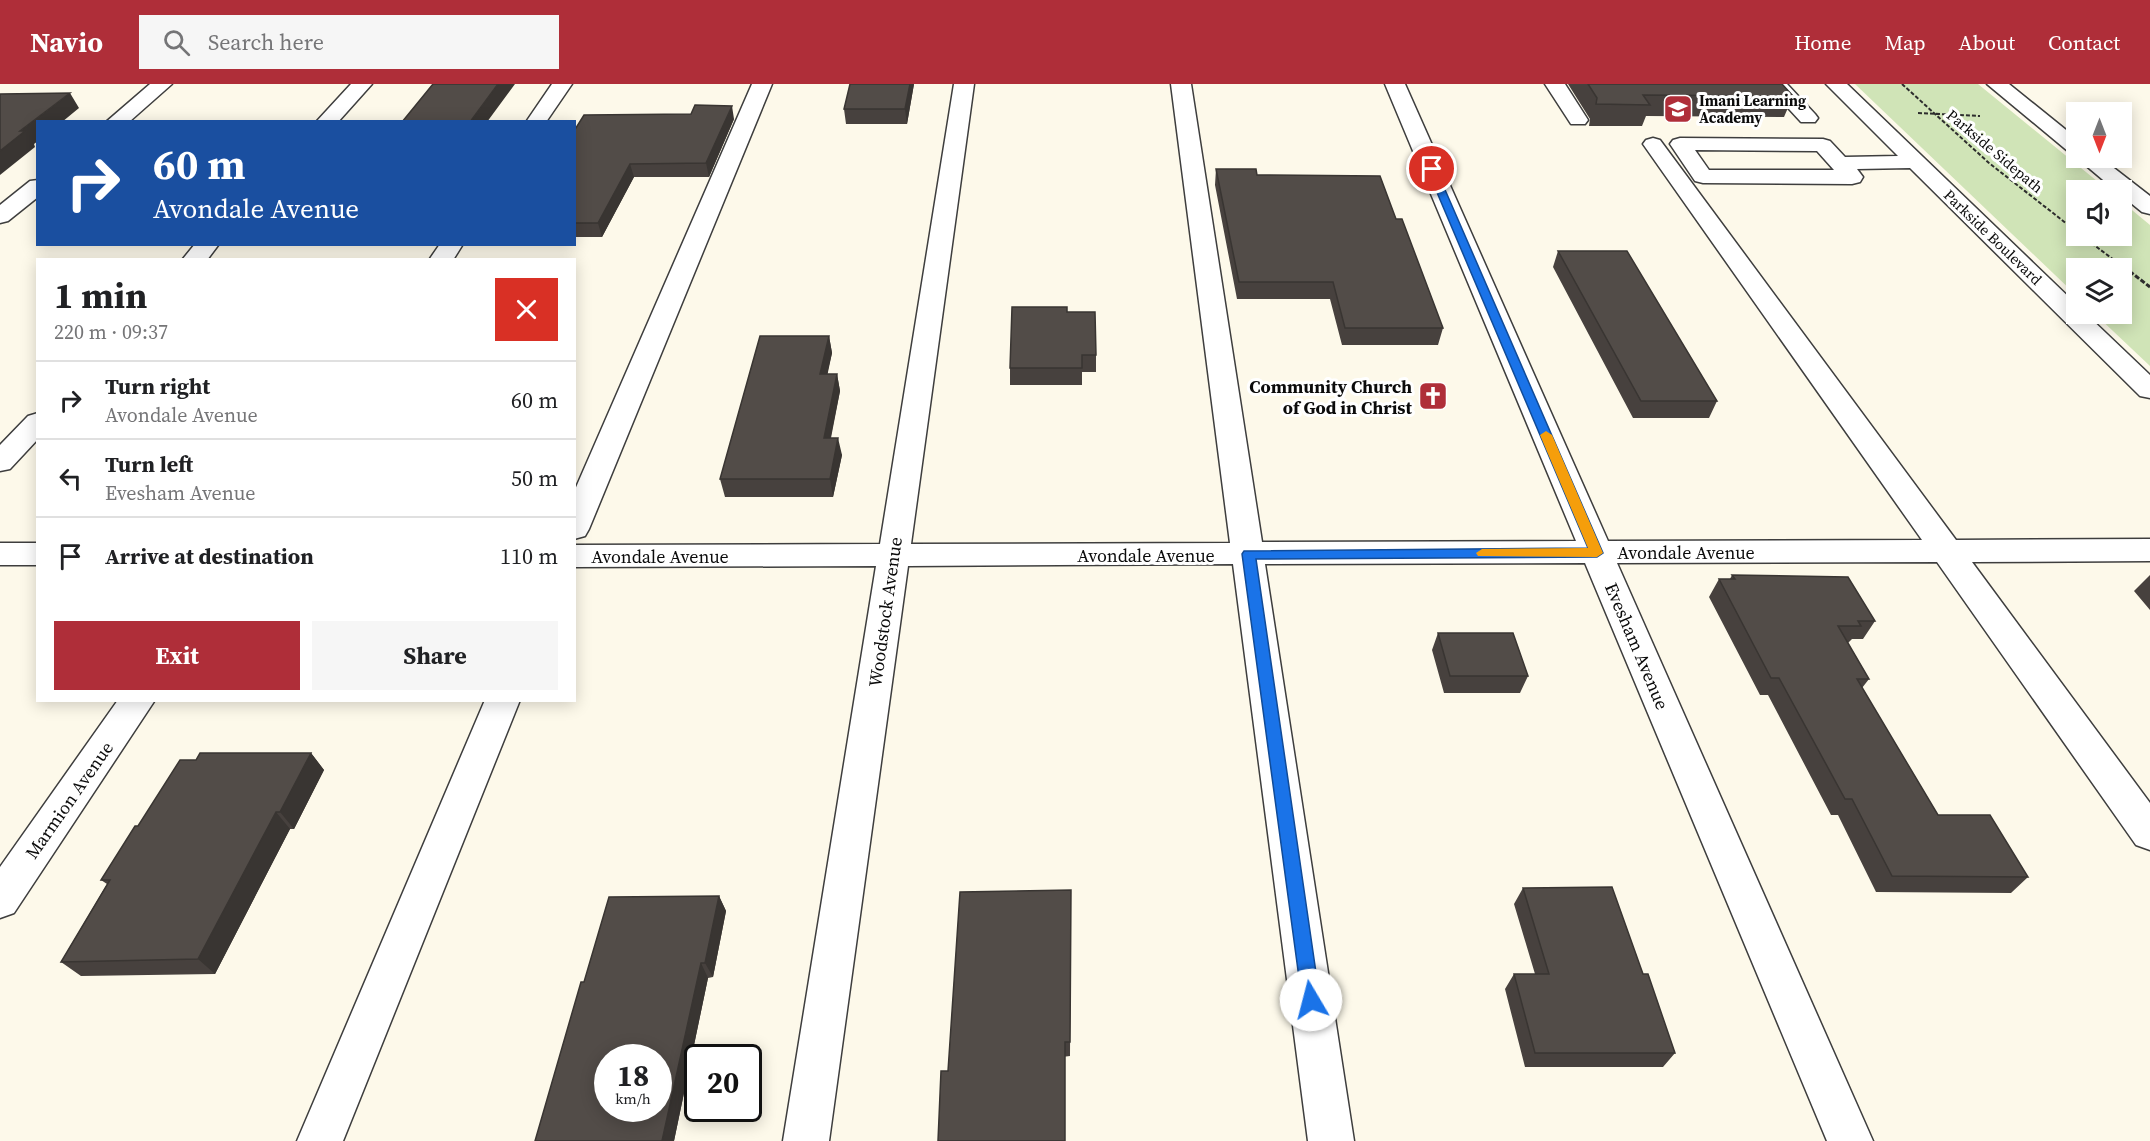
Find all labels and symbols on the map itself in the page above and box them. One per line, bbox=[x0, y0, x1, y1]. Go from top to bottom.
place label: Imani Learning Academy bbox=[1699, 90, 1806, 128]
school or university icon: Imani Learning Academy bbox=[1662, 93, 1694, 125]
north arrow bbox=[2066, 102, 2132, 168]
street label: Parkside Sidepath bbox=[1942, 104, 2048, 198]
pin bbox=[1406, 143, 1457, 194]
street label: Parkside Boulevard bbox=[1939, 185, 2047, 290]
place label: Community Church of God in Christ bbox=[1249, 374, 1413, 420]
church icon: Community Church of God in Christ bbox=[1417, 380, 1449, 412]
street label: Woodstock Avenue bbox=[862, 535, 908, 689]
street label: Avondale Avenue bbox=[1617, 540, 1755, 565]
street label: Avondale Avenue bbox=[1077, 543, 1215, 568]
street label: Avondale Avenue bbox=[591, 544, 729, 569]
street label: Evesham Avenue bbox=[1599, 579, 1675, 713]
street label: Marmion Avenue bbox=[19, 736, 119, 864]
position arrow bbox=[1279, 968, 1343, 1032]
speed limit sign: 20 bbox=[684, 1044, 762, 1122]

